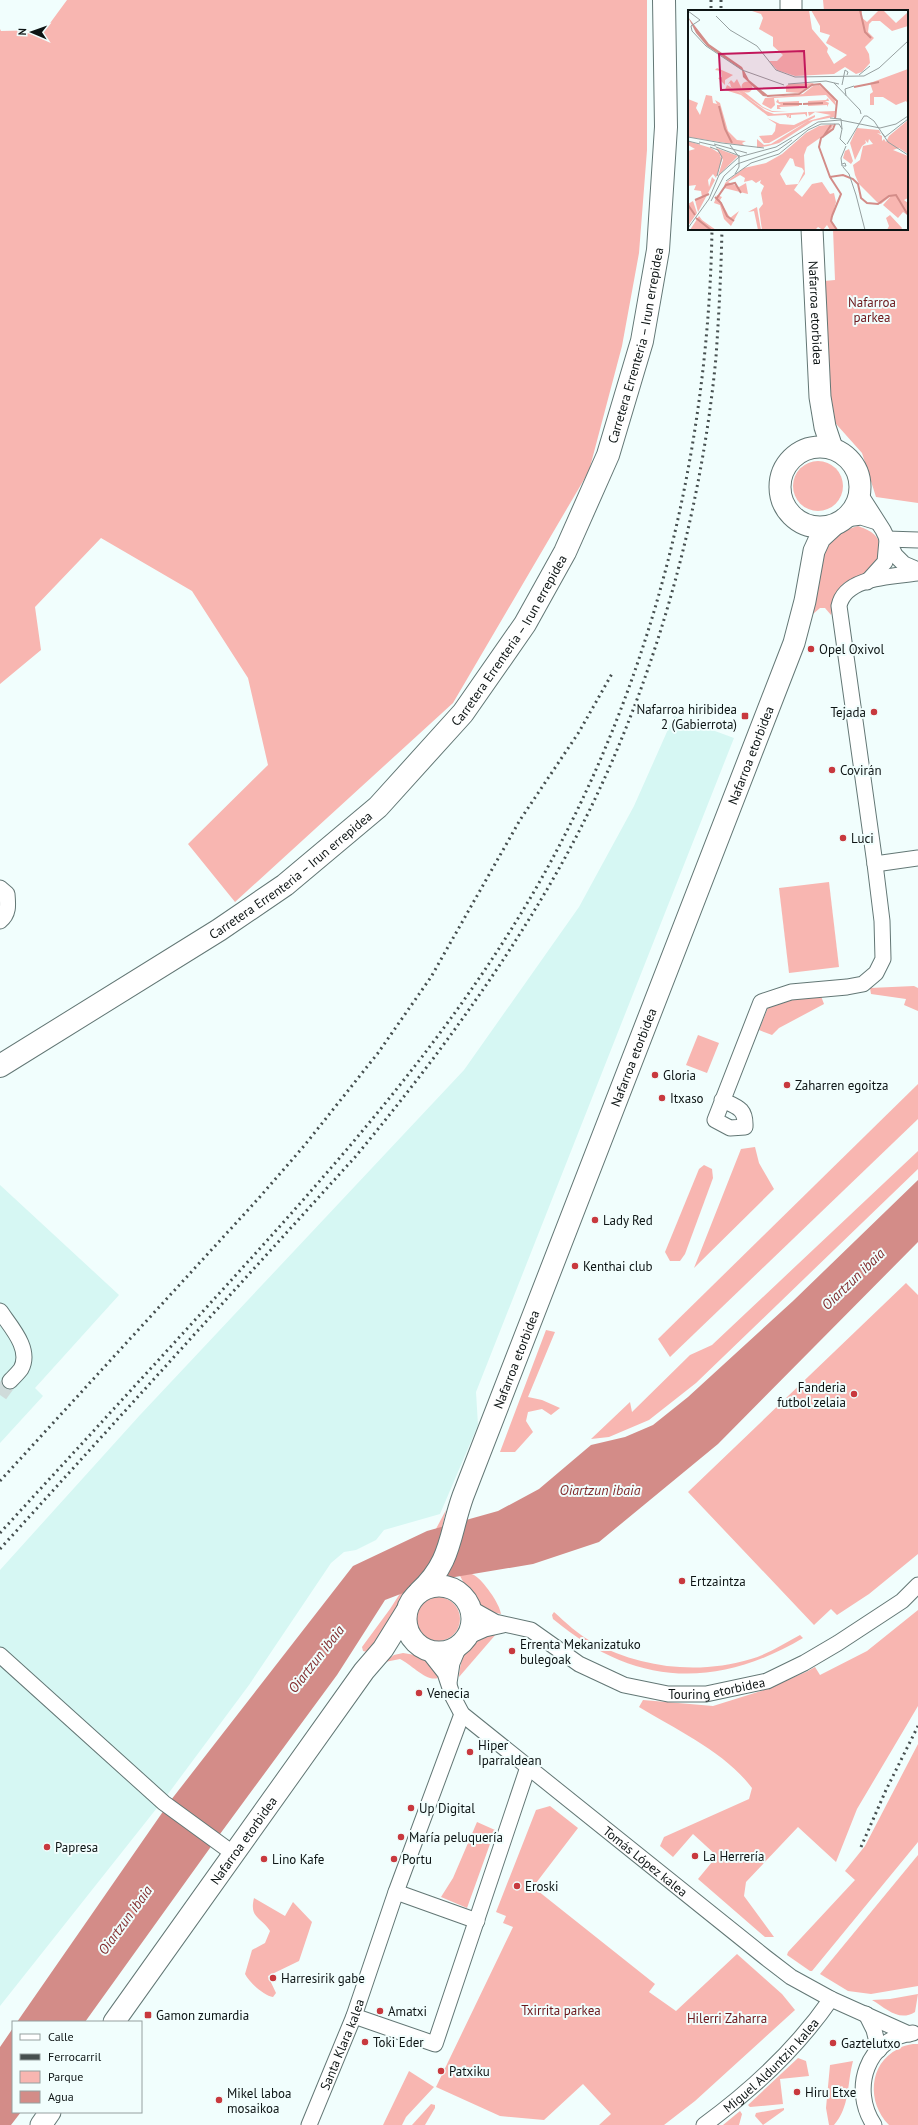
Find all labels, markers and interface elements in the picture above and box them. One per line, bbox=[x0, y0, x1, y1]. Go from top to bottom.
inset map bbox=[688, 10, 908, 230]
north arrow bbox=[12, 12, 52, 52]
text: N bbox=[15, 28, 29, 36]
street label: Carretera Errenteria – Irun errepidea bbox=[604, 246, 667, 445]
street label: Nafarroa etorbidea bbox=[805, 260, 826, 365]
park label: Nafarroa parkea bbox=[848, 294, 896, 326]
street label: Carretera Errenteria – Irun errepidea bbox=[447, 552, 571, 730]
place label: Opel Oxivol bbox=[819, 641, 885, 658]
marker: Opel Oxivol bbox=[806, 644, 816, 654]
place label: Nafarroa hiribidea 2 (Gabierrota) bbox=[636, 701, 737, 733]
street label: Nafarroa etorbidea bbox=[724, 704, 778, 807]
place label: Tejada bbox=[830, 704, 866, 721]
marker: Tejada bbox=[869, 707, 879, 717]
marker: Nafarroa hiribidea 2 (Gabierrota) bbox=[740, 711, 750, 721]
place label: Covirán bbox=[840, 762, 882, 779]
marker: Covirán bbox=[827, 765, 837, 775]
street label: Carretera Errenteria – Irun errepidea bbox=[206, 808, 376, 943]
place label: Luci bbox=[851, 830, 874, 847]
marker: Luci bbox=[838, 833, 848, 843]
street label: Nafarroa etorbidea bbox=[607, 1006, 661, 1109]
place label: Gloria bbox=[663, 1067, 696, 1084]
marker: Gloria bbox=[650, 1070, 660, 1080]
place label: Zaharren egoitza bbox=[795, 1077, 888, 1094]
marker: Zaharren egoitza bbox=[782, 1080, 792, 1090]
place label: Itxaso bbox=[670, 1090, 704, 1107]
marker: Itxaso bbox=[657, 1093, 667, 1103]
place label: Lady Red bbox=[603, 1212, 653, 1229]
marker: Lady Red bbox=[590, 1215, 600, 1225]
water label: Oiartzun ibaia bbox=[818, 1244, 888, 1314]
place label: Kenthai club bbox=[583, 1258, 653, 1275]
marker: Kenthai club bbox=[570, 1261, 580, 1271]
street label: Nafarroa etorbidea bbox=[490, 1308, 543, 1411]
place label: Fanderia futbol zelaia bbox=[777, 1379, 846, 1411]
marker: Fanderia futbol zelaia bbox=[849, 1389, 859, 1399]
water label: Oiartzun ibaia bbox=[560, 1481, 641, 1499]
place label: Ertzaintza bbox=[690, 1573, 746, 1590]
marker: Ertzaintza bbox=[677, 1576, 687, 1586]
water label: Oiartzun ibaia bbox=[284, 1621, 348, 1696]
place label: Errenta Mekanizatuko bulegoak bbox=[520, 1636, 641, 1668]
marker: Errenta Mekanizatuko bulegoak bbox=[507, 1646, 517, 1656]
street label: Touring etorbidea bbox=[668, 1674, 767, 1703]
place label: Venecia bbox=[426, 1685, 470, 1702]
marker: Venecia bbox=[414, 1688, 424, 1698]
place label: Hiper Iparraldean bbox=[478, 1737, 542, 1769]
marker: Hiper Iparraldean bbox=[465, 1747, 475, 1757]
street label: Nafarroa etorbidea bbox=[207, 1793, 281, 1888]
place label: Up Digital bbox=[419, 1800, 475, 1817]
marker: Up Digital bbox=[406, 1803, 416, 1813]
street label: Tomás López kalea bbox=[600, 1823, 691, 1901]
place label: María peluquería bbox=[409, 1829, 503, 1846]
marker: María peluquería bbox=[396, 1832, 406, 1842]
place label: Papresa bbox=[55, 1839, 98, 1856]
marker: Papresa bbox=[42, 1842, 52, 1852]
place label: La Herrería bbox=[703, 1848, 765, 1865]
place label: Lino Kafe bbox=[272, 1851, 324, 1868]
place label: Portu bbox=[402, 1851, 432, 1868]
marker: La Herrería bbox=[690, 1851, 700, 1861]
marker: Lino Kafe bbox=[259, 1854, 269, 1864]
marker: Portu bbox=[389, 1854, 399, 1864]
place label: Eroski bbox=[525, 1878, 559, 1895]
marker: Eroski bbox=[512, 1881, 522, 1891]
water label: Oiartzun ibaia bbox=[94, 1882, 156, 1958]
place label: Harresirik gabe bbox=[281, 1970, 365, 1987]
marker: Harresirik gabe bbox=[268, 1973, 278, 1983]
street label: Santa Klara kalea bbox=[316, 1997, 368, 2093]
park label: Txirrita parkea bbox=[521, 2002, 601, 2019]
place label: Amatxi bbox=[388, 2003, 427, 2020]
marker: Amatxi bbox=[375, 2006, 385, 2016]
place label: Gamon zumardia bbox=[156, 2007, 249, 2024]
marker: Gamon zumardia bbox=[143, 2010, 153, 2020]
park label: Hilerri Zaharra bbox=[687, 2010, 767, 2027]
street label: Miguel Alduntzin kalea bbox=[720, 2015, 823, 2116]
legend bbox=[12, 2021, 142, 2113]
text: Calle bbox=[48, 2029, 74, 2044]
place label: Toki Eder bbox=[373, 2034, 424, 2051]
place label: Gaztelutxo bbox=[841, 2035, 900, 2052]
marker: Toki Eder bbox=[360, 2037, 370, 2047]
marker: Gaztelutxo bbox=[828, 2038, 838, 2048]
text: Ferrocarril bbox=[48, 2049, 102, 2064]
place label: Patxiku bbox=[449, 2063, 490, 2080]
marker: Patxiku bbox=[436, 2066, 446, 2076]
text: Parque bbox=[48, 2069, 83, 2084]
place label: Hiru Etxe bbox=[805, 2084, 856, 2101]
place label: Mikel laboa mosaikoa bbox=[227, 2085, 291, 2117]
marker: Hiru Etxe bbox=[792, 2087, 802, 2097]
text: Agua bbox=[48, 2089, 74, 2104]
marker: Mikel laboa mosaikoa bbox=[214, 2095, 224, 2105]

